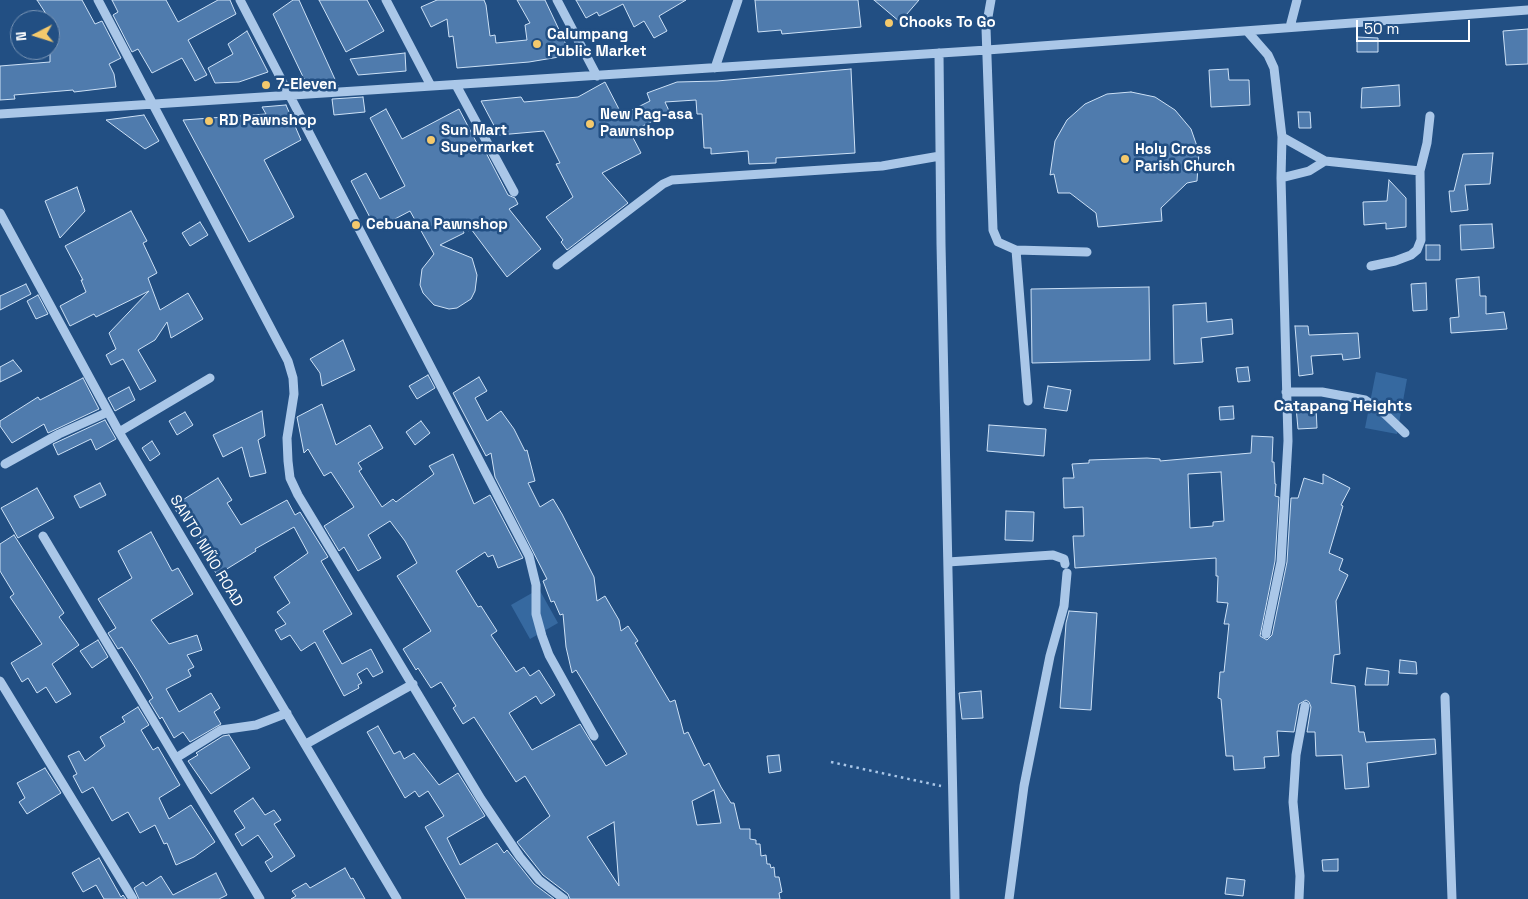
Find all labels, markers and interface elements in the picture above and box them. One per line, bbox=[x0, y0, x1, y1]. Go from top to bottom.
north arrow bbox=[10, 10, 60, 60]
scale bar bbox=[1358, 10, 1472, 42]
place label: Chooks To Go bbox=[899, 14, 996, 32]
marker: Chooks To Go bbox=[883, 17, 895, 29]
text: 50 m bbox=[1364, 19, 1399, 38]
place label: Calumpang Public Market bbox=[547, 26, 647, 61]
text: N bbox=[12, 31, 30, 42]
marker: Calumpang Public Market bbox=[531, 38, 543, 50]
place label: 7-Eleven bbox=[276, 76, 337, 94]
marker: 7-Eleven bbox=[260, 79, 272, 91]
place label: New Pag-asa Pawnshop bbox=[600, 106, 693, 141]
place label: RD Pawnshop bbox=[219, 112, 317, 130]
marker: RD Pawnshop bbox=[203, 115, 215, 127]
marker: New Pag-asa Pawnshop bbox=[584, 118, 596, 130]
place label: Sun Mart Supermarket bbox=[441, 122, 534, 157]
marker: Sun Mart Supermarket bbox=[425, 134, 437, 146]
place label: Holy Cross Parish Church bbox=[1135, 141, 1235, 176]
marker: Holy Cross Parish Church bbox=[1119, 153, 1131, 165]
place label: Cebuana Pawnshop bbox=[366, 216, 508, 234]
marker: Cebuana Pawnshop bbox=[350, 219, 362, 231]
district label: Catapang Heights bbox=[1274, 397, 1412, 417]
street label: SANTO NIÑO ROAD bbox=[166, 492, 246, 610]

